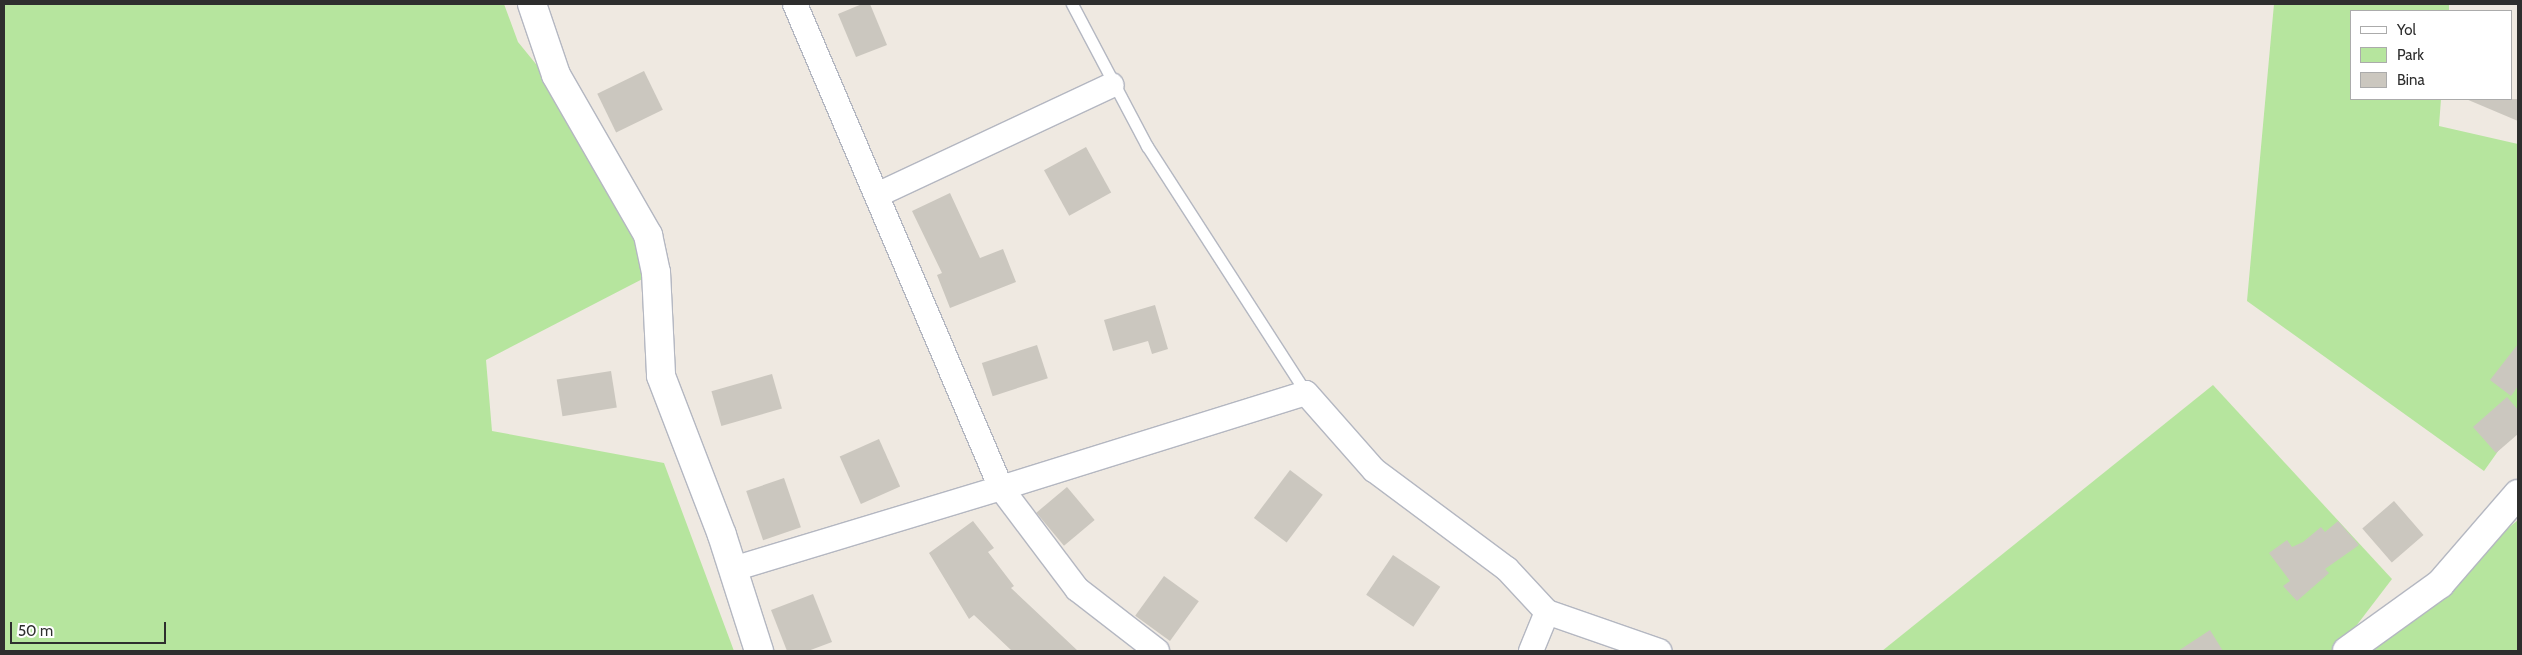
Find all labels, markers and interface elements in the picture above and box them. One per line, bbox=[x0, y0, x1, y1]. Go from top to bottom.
legend bbox=[2350, 10, 2512, 100]
text: Yol bbox=[2397, 21, 2416, 39]
text: Park bbox=[2397, 46, 2424, 64]
text: Bina bbox=[2397, 71, 2425, 89]
scale bar bbox=[12, 612, 169, 644]
text: 50 m bbox=[18, 622, 53, 640]

